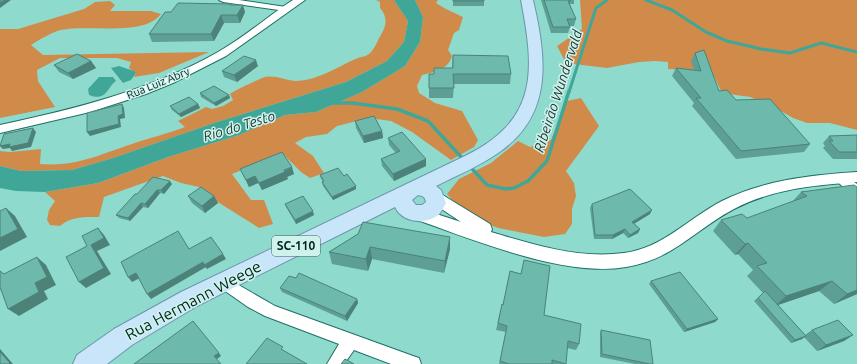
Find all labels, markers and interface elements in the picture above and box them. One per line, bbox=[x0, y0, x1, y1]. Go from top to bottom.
water label: Ribeirão Wundervald bbox=[531, 27, 586, 154]
street label: Rua Luiz Abry bbox=[125, 65, 192, 101]
water label: Rio do Testo bbox=[201, 107, 277, 144]
road number: SC-110 bbox=[272, 236, 320, 256]
street label: Rua Hermann Weege bbox=[122, 257, 264, 343]

